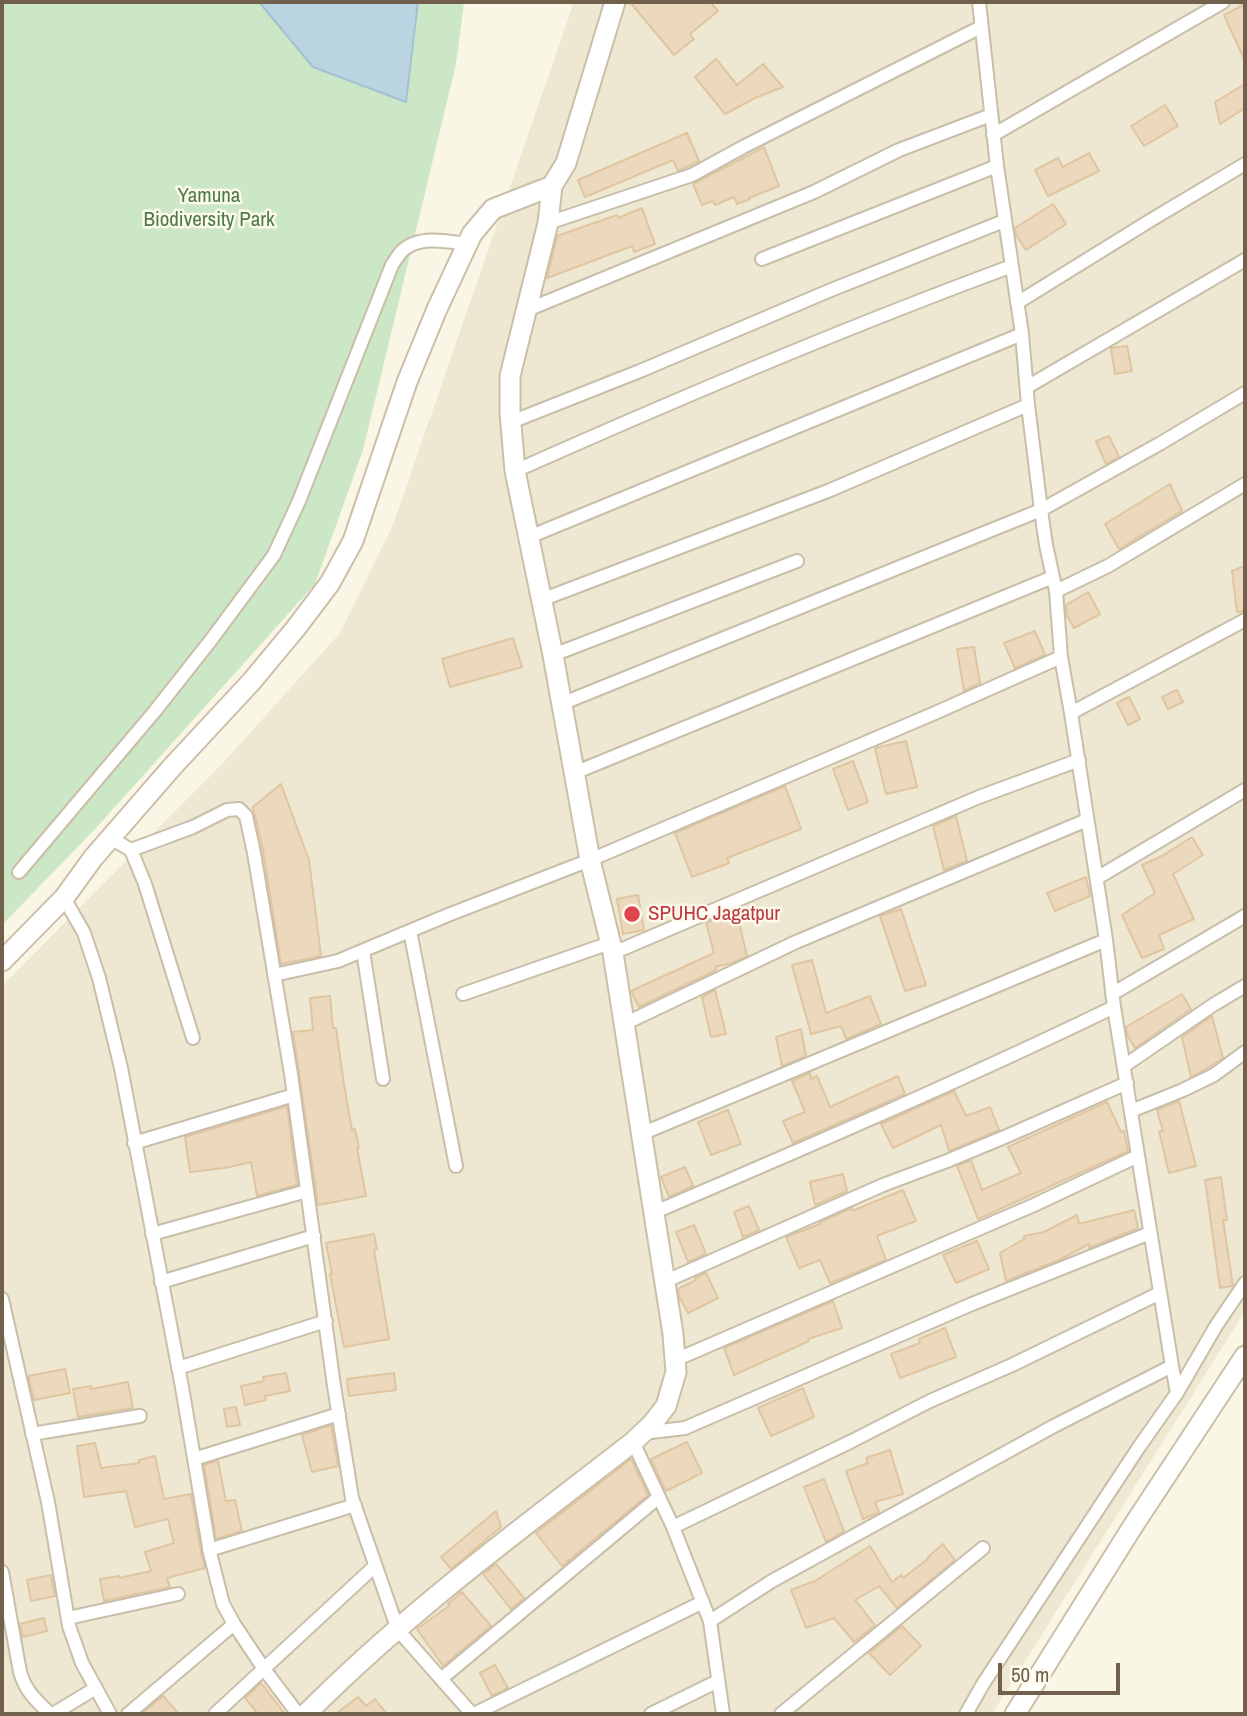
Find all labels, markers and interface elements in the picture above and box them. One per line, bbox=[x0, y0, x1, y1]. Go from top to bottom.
park label: Yamuna Biodiversity Park bbox=[143, 183, 275, 233]
place label: SPUHC Jagatpur bbox=[648, 901, 780, 927]
marker: SPUHC Jagatpur bbox=[622, 904, 642, 924]
scale bar bbox=[1002, 1650, 1124, 1694]
text: 50 m bbox=[1011, 1660, 1049, 1689]

